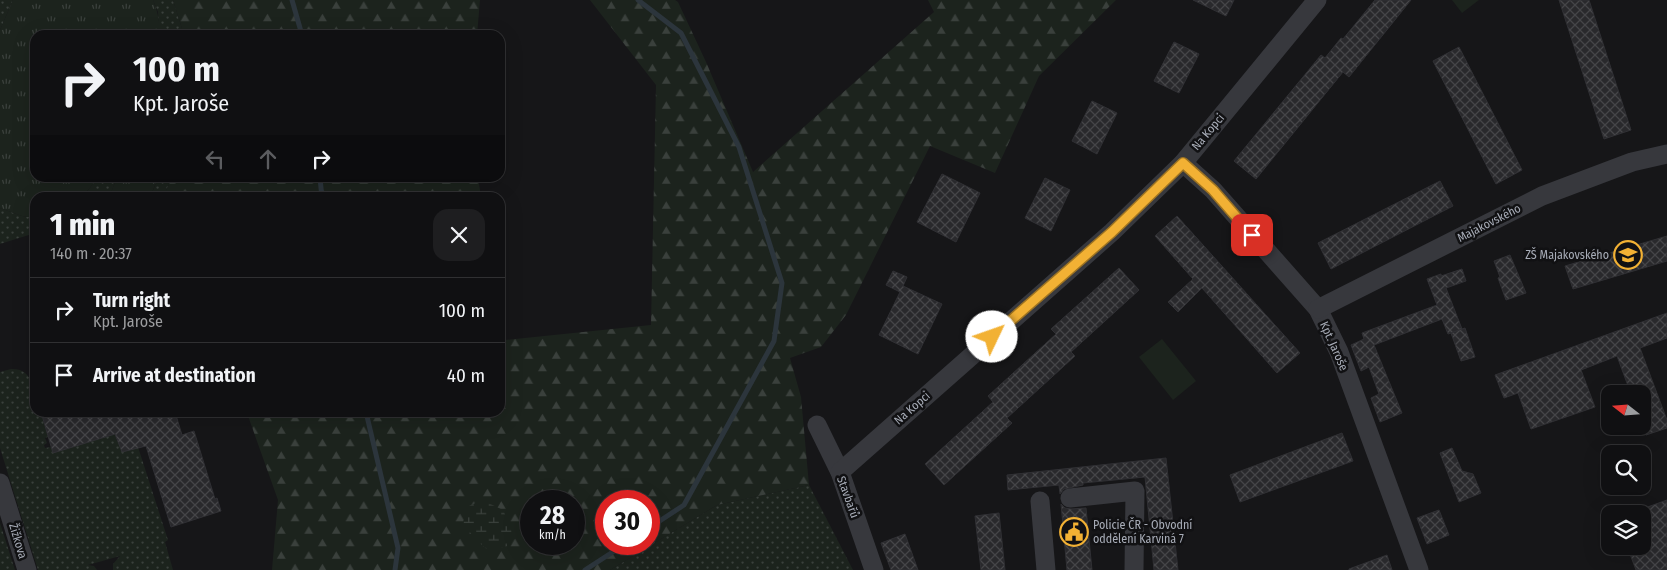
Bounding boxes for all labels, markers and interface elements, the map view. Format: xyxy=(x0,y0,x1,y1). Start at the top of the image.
text: 100 m xyxy=(133,48,220,90)
icon: right xyxy=(50,50,115,115)
text: Kpt. Jaroše xyxy=(133,90,229,117)
street label: Na Kopci xyxy=(1189,111,1227,153)
icon: left xyxy=(201,145,229,173)
icon: ahead xyxy=(254,145,282,173)
icon: right xyxy=(307,145,335,173)
street label: Majakovského xyxy=(1455,201,1523,245)
text: 1 min xyxy=(50,207,115,243)
button: close xyxy=(433,209,485,261)
pin xyxy=(1231,214,1273,256)
icon: arrive xyxy=(1238,221,1266,249)
school or university icon: ZŠ Majakovského xyxy=(1613,240,1643,270)
text: 140 m · 20:37 xyxy=(50,244,132,263)
place label: ZŠ Majakovského xyxy=(1525,247,1609,262)
text: Turn right xyxy=(93,289,170,312)
icon: right xyxy=(50,296,78,324)
text: 100 m xyxy=(439,299,485,322)
position arrow xyxy=(965,310,1017,362)
text: Kpt. Jaroše xyxy=(93,312,163,331)
street label: Kpt. Jaroše xyxy=(1317,319,1351,373)
icon: arrive xyxy=(50,361,78,389)
text: Arrive at destination xyxy=(93,364,256,387)
text: 40 m xyxy=(447,364,485,387)
north arrow xyxy=(1601,385,1651,435)
map controls xyxy=(1601,385,1651,555)
street label: Na Kopci xyxy=(891,389,933,427)
button: search xyxy=(1601,445,1651,495)
street label: Stavbařů xyxy=(834,474,862,520)
speed limit sign: 30 xyxy=(595,490,660,555)
text: 28 xyxy=(540,501,565,531)
button: layers xyxy=(1601,505,1651,555)
public building icon: Policie ČR - Obvodní oddělení Karviná 7 xyxy=(1059,517,1089,547)
place label: Policie ČR - Obvodní oddělení Karviná 7 xyxy=(1093,517,1192,546)
street label: Žižkova xyxy=(6,521,31,560)
text: km/h xyxy=(539,528,566,542)

